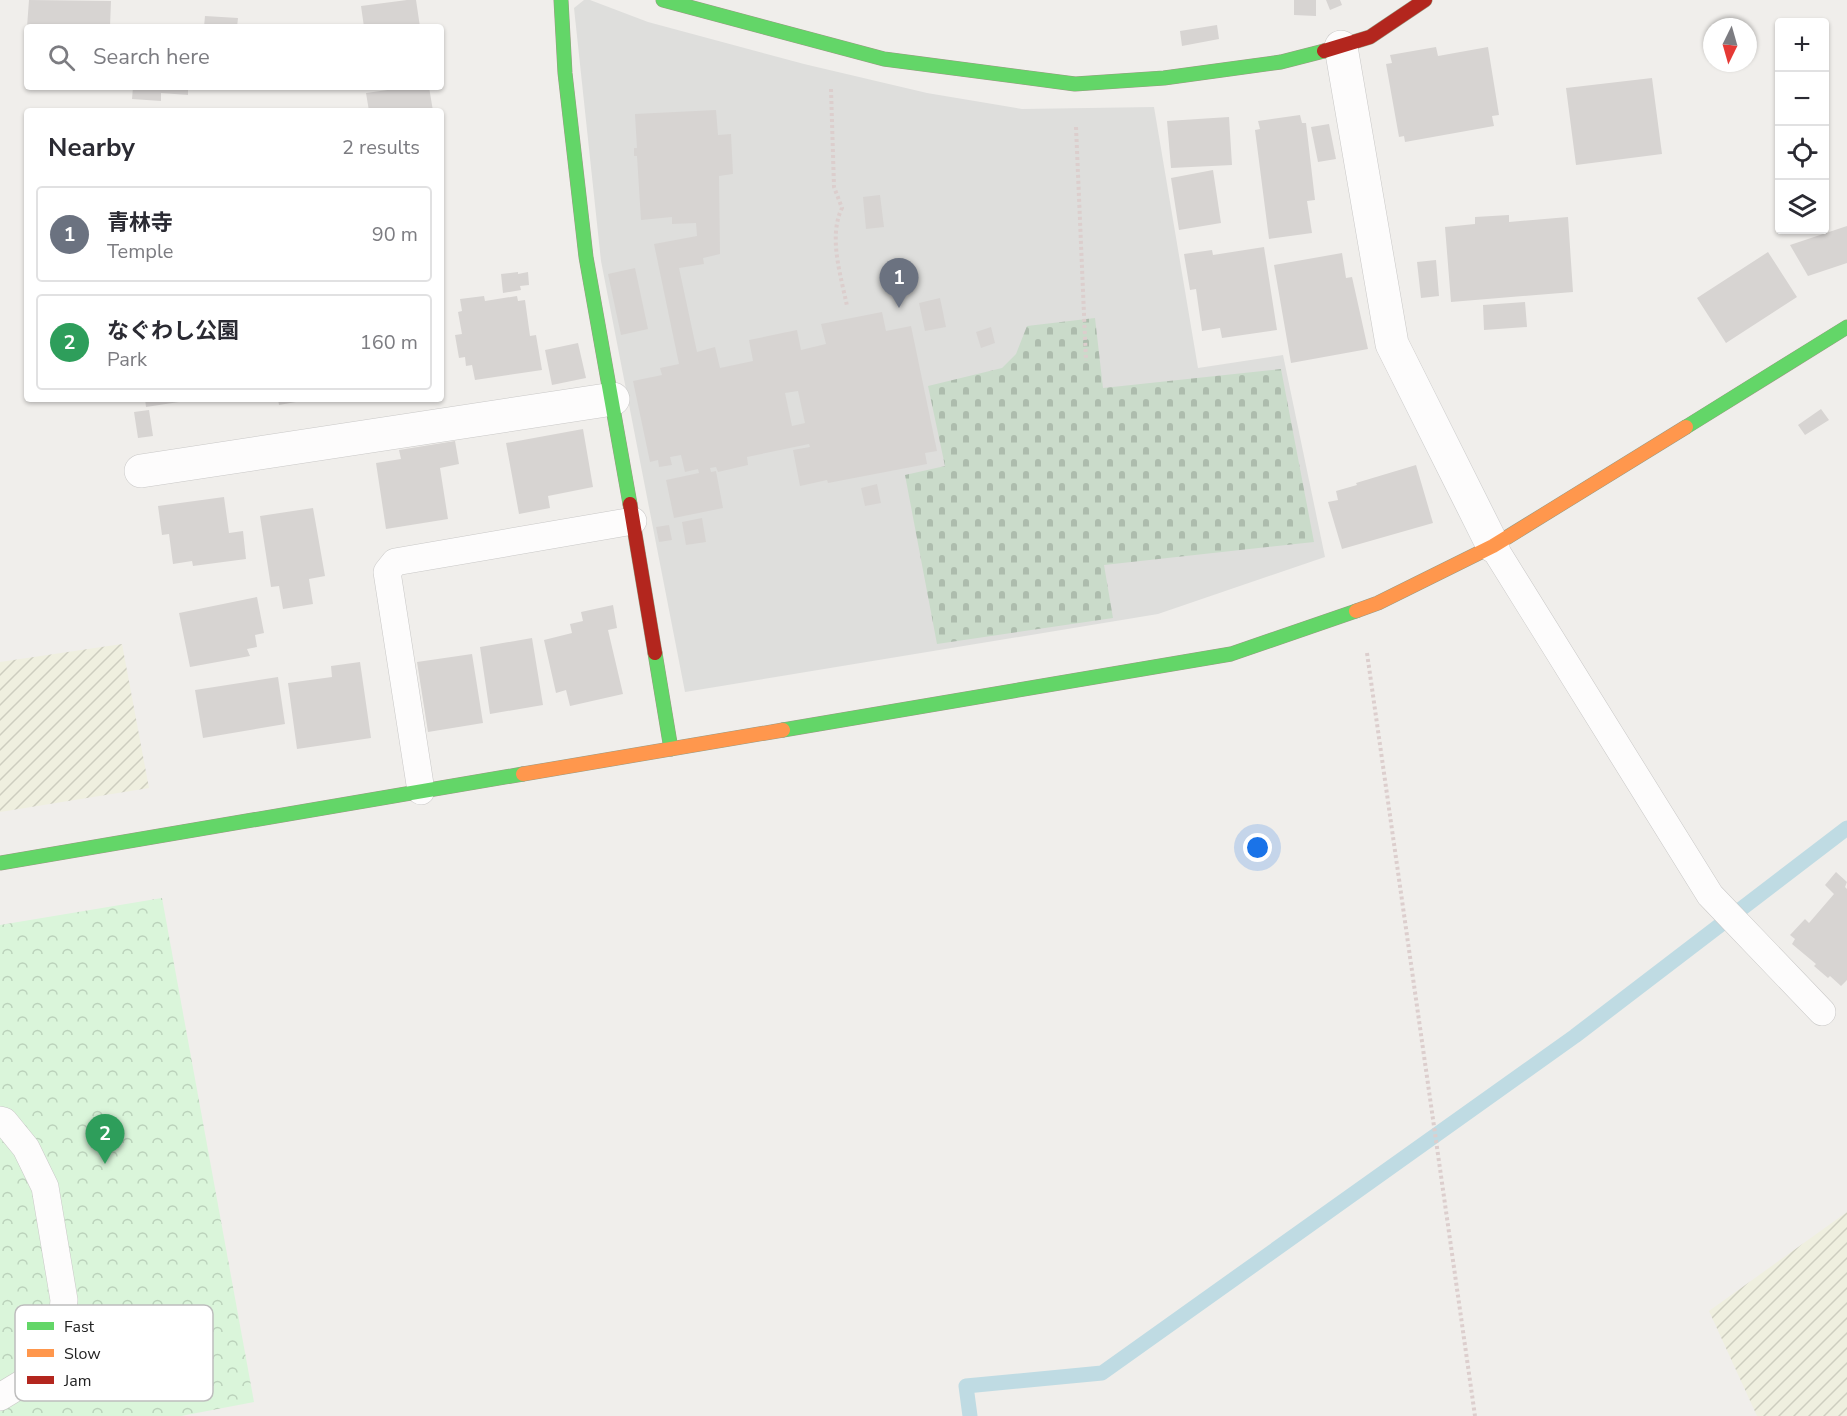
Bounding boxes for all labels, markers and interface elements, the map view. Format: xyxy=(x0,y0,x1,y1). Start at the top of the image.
north arrow xyxy=(1703,18,1757,72)
map controls xyxy=(1775,18,1829,234)
button: + xyxy=(1775,18,1829,72)
search box xyxy=(24,24,444,90)
icon: search xyxy=(45,41,78,74)
text: Search here xyxy=(93,42,210,72)
button: − xyxy=(1775,72,1829,126)
button: locate xyxy=(1775,126,1829,180)
text: Nearby xyxy=(48,130,135,165)
text: 2 results xyxy=(342,134,420,161)
button: layers xyxy=(1775,180,1829,234)
text: 青林寺 xyxy=(107,208,173,238)
text: 1 xyxy=(64,221,76,248)
text: 90 m xyxy=(372,221,418,248)
text: Temple xyxy=(107,238,173,265)
pin: 1 xyxy=(880,258,918,308)
text: なぐわし公園 xyxy=(107,316,239,346)
text: 2 xyxy=(64,329,76,356)
text: 160 m xyxy=(360,329,418,356)
text: Park xyxy=(107,346,147,373)
your location xyxy=(1243,833,1272,862)
pin: 2 xyxy=(86,1114,124,1164)
legend xyxy=(15,1305,213,1401)
text: Fast xyxy=(64,1316,95,1338)
text: Slow xyxy=(64,1343,101,1365)
text: Jam xyxy=(63,1370,91,1392)

